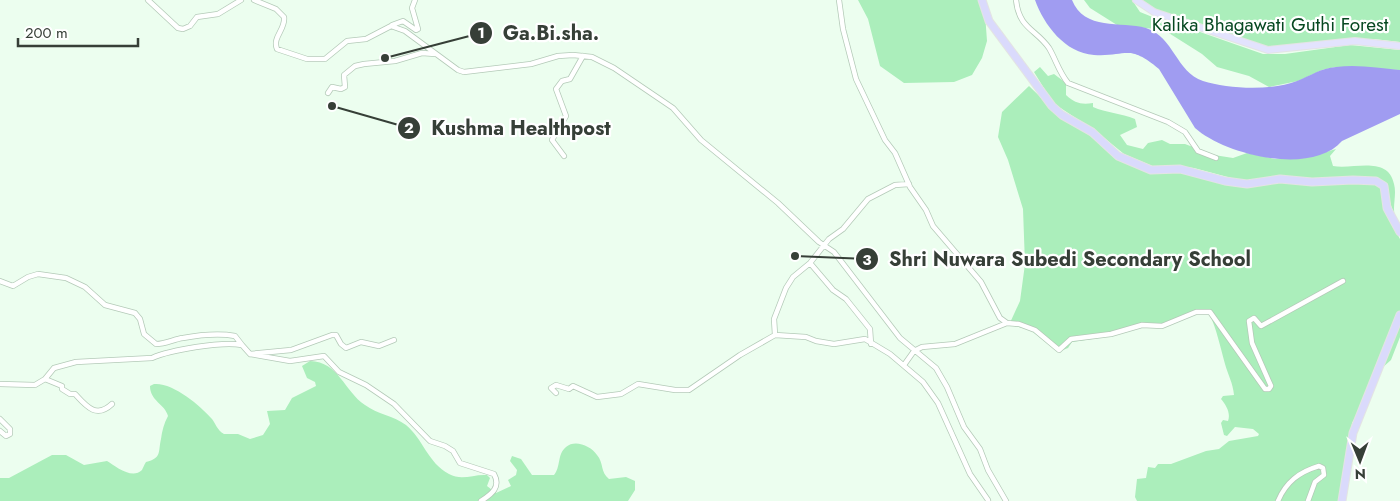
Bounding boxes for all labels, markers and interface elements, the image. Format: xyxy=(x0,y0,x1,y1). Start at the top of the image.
park label: Kalika Bhagawati Guthi Forest xyxy=(1152,11,1389,38)
scale bar xyxy=(18,15,138,47)
callout: Ga.Bi.sha. xyxy=(468,15,610,50)
text: Ga.Bi.sha. xyxy=(503,19,599,48)
text: 200 m xyxy=(25,22,68,44)
text: 1 xyxy=(477,22,485,44)
callout: Kushma Healthpost xyxy=(396,111,621,146)
text: Kushma Healthpost xyxy=(431,114,611,143)
text: 2 xyxy=(404,117,414,139)
callout: Shri Nuwara Subedi Secondary School xyxy=(854,242,1261,277)
text: Shri Nuwara Subedi Secondary School xyxy=(889,245,1251,274)
text: 3 xyxy=(862,249,872,271)
north arrow xyxy=(1335,436,1385,486)
text: N xyxy=(1354,464,1366,484)

